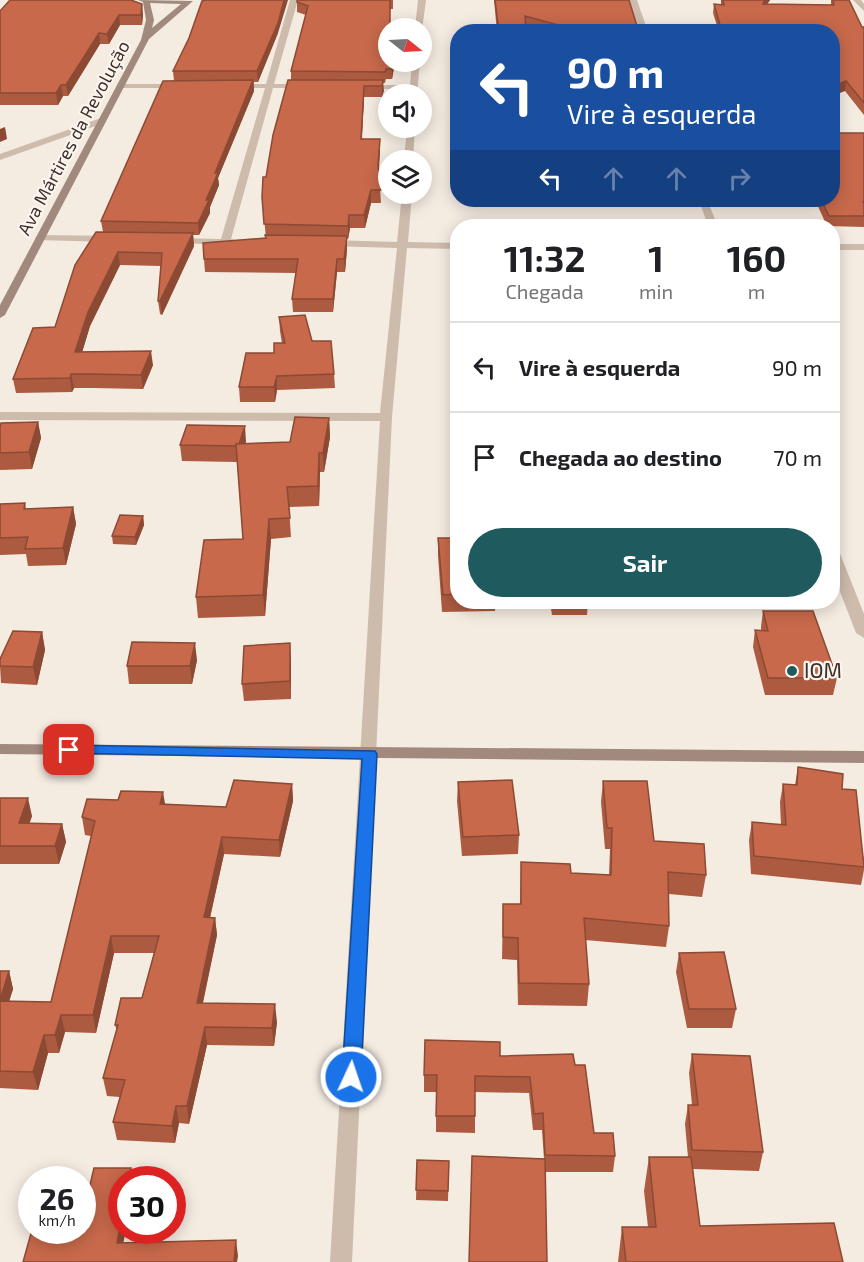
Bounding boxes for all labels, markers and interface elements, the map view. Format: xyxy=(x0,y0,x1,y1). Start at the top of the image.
north arrow xyxy=(378,18,432,72)
map controls xyxy=(378,18,432,204)
street label: Ava Mártires da Revolução xyxy=(12,36,135,239)
text: 90 m xyxy=(567,46,664,96)
icon: left xyxy=(468,48,546,126)
button: sound xyxy=(378,84,432,138)
text: Vire à esquerda xyxy=(567,97,756,129)
button: layers xyxy=(378,150,432,204)
icon: left xyxy=(534,162,567,195)
icon: ahead xyxy=(597,162,630,195)
icon: ahead xyxy=(660,162,693,195)
icon: right xyxy=(723,162,756,195)
text: 11:32 xyxy=(504,236,585,279)
text: 1 xyxy=(648,236,664,279)
text: 160 xyxy=(727,236,786,279)
text: Chegada xyxy=(505,279,584,303)
text: min xyxy=(639,279,673,303)
text: m xyxy=(748,279,765,303)
icon: left xyxy=(468,351,501,384)
text: Vire à esquerda xyxy=(519,354,680,380)
text: 90 m xyxy=(772,354,822,380)
icon: arrive xyxy=(468,441,501,474)
text: Chegada ao destino xyxy=(519,444,722,470)
text: 70 m xyxy=(773,444,822,470)
button: Sair xyxy=(468,528,822,597)
place label: IOM xyxy=(804,657,842,682)
marker: IOM xyxy=(785,664,799,678)
pin xyxy=(43,724,94,775)
icon: arrive xyxy=(52,733,85,766)
position arrow xyxy=(319,1045,383,1109)
speed limit sign: 30 xyxy=(108,1166,186,1244)
text: 26 xyxy=(39,1180,75,1216)
text: km/h xyxy=(38,1211,76,1229)

